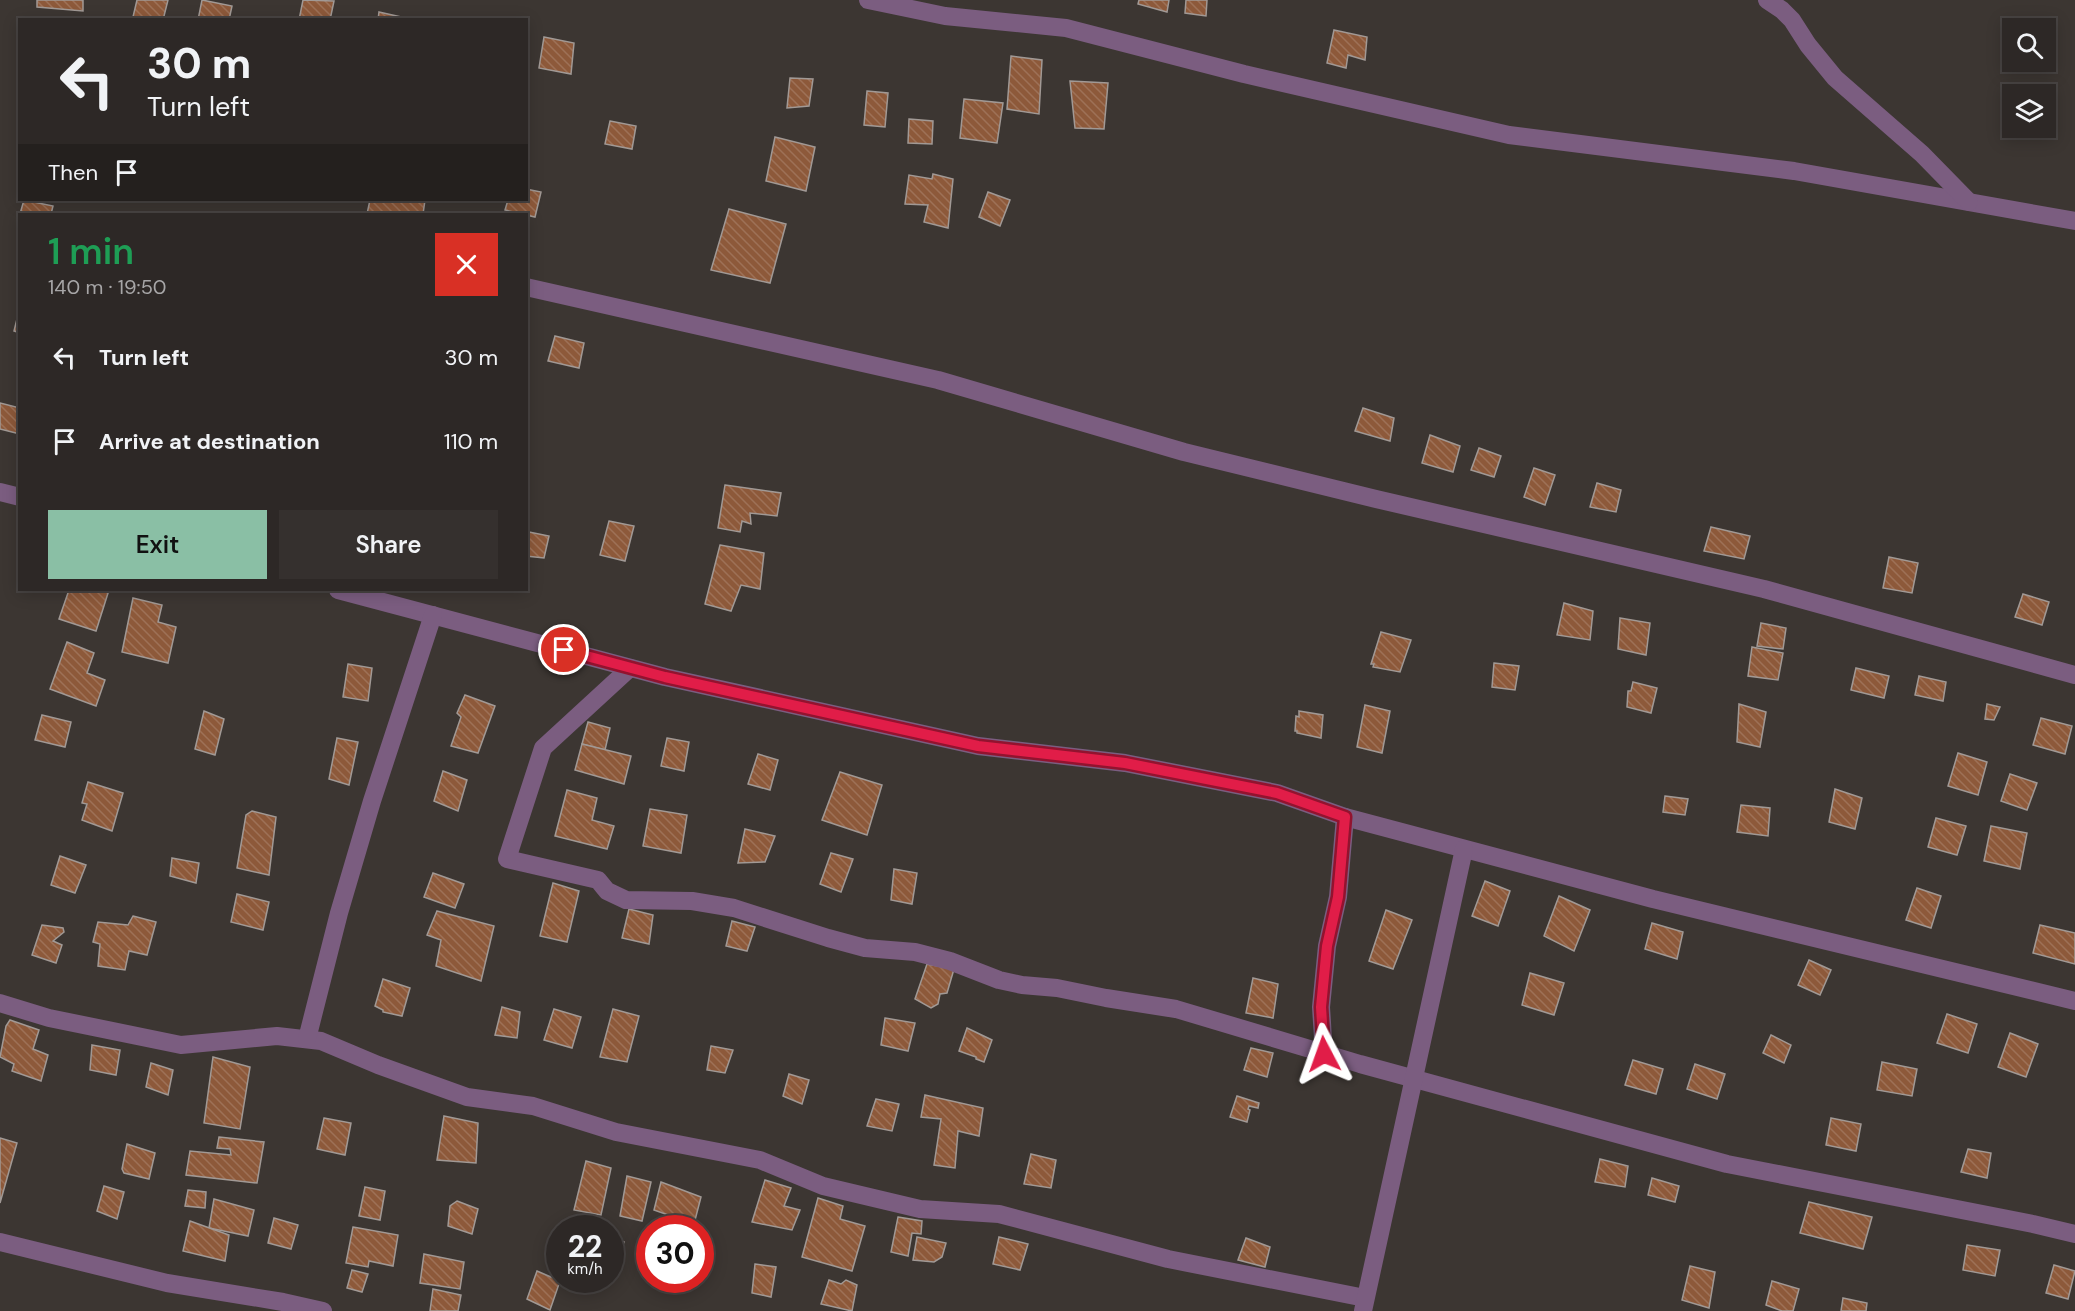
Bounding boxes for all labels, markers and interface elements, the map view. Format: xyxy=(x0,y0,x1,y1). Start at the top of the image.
map controls xyxy=(2002,18,2056,138)
button: search xyxy=(2002,18,2056,72)
text: 30 m xyxy=(147,36,251,91)
icon: left xyxy=(48,42,126,120)
button: layers xyxy=(2002,84,2056,138)
text: Turn left xyxy=(147,89,250,124)
icon: arrive xyxy=(110,156,143,189)
text: Then xyxy=(48,158,98,187)
text: 1 min xyxy=(48,228,134,275)
button: close xyxy=(435,233,498,296)
text: 140 m · 19:50 xyxy=(48,274,167,300)
icon: left xyxy=(48,341,81,374)
text: Turn left xyxy=(99,343,189,372)
text: 30 m xyxy=(444,343,498,372)
icon: arrive xyxy=(48,425,81,458)
text: Arrive at destination xyxy=(99,427,320,456)
text: 110 m xyxy=(444,427,498,456)
button: Exit xyxy=(48,510,267,579)
button: Share xyxy=(279,510,498,579)
pin xyxy=(538,624,589,675)
icon: arrive xyxy=(547,633,580,666)
position arrow xyxy=(1292,1022,1356,1086)
speed limit sign: 30 xyxy=(636,1215,714,1293)
text: 22 xyxy=(568,1227,602,1266)
text: km/h xyxy=(567,1259,603,1279)

